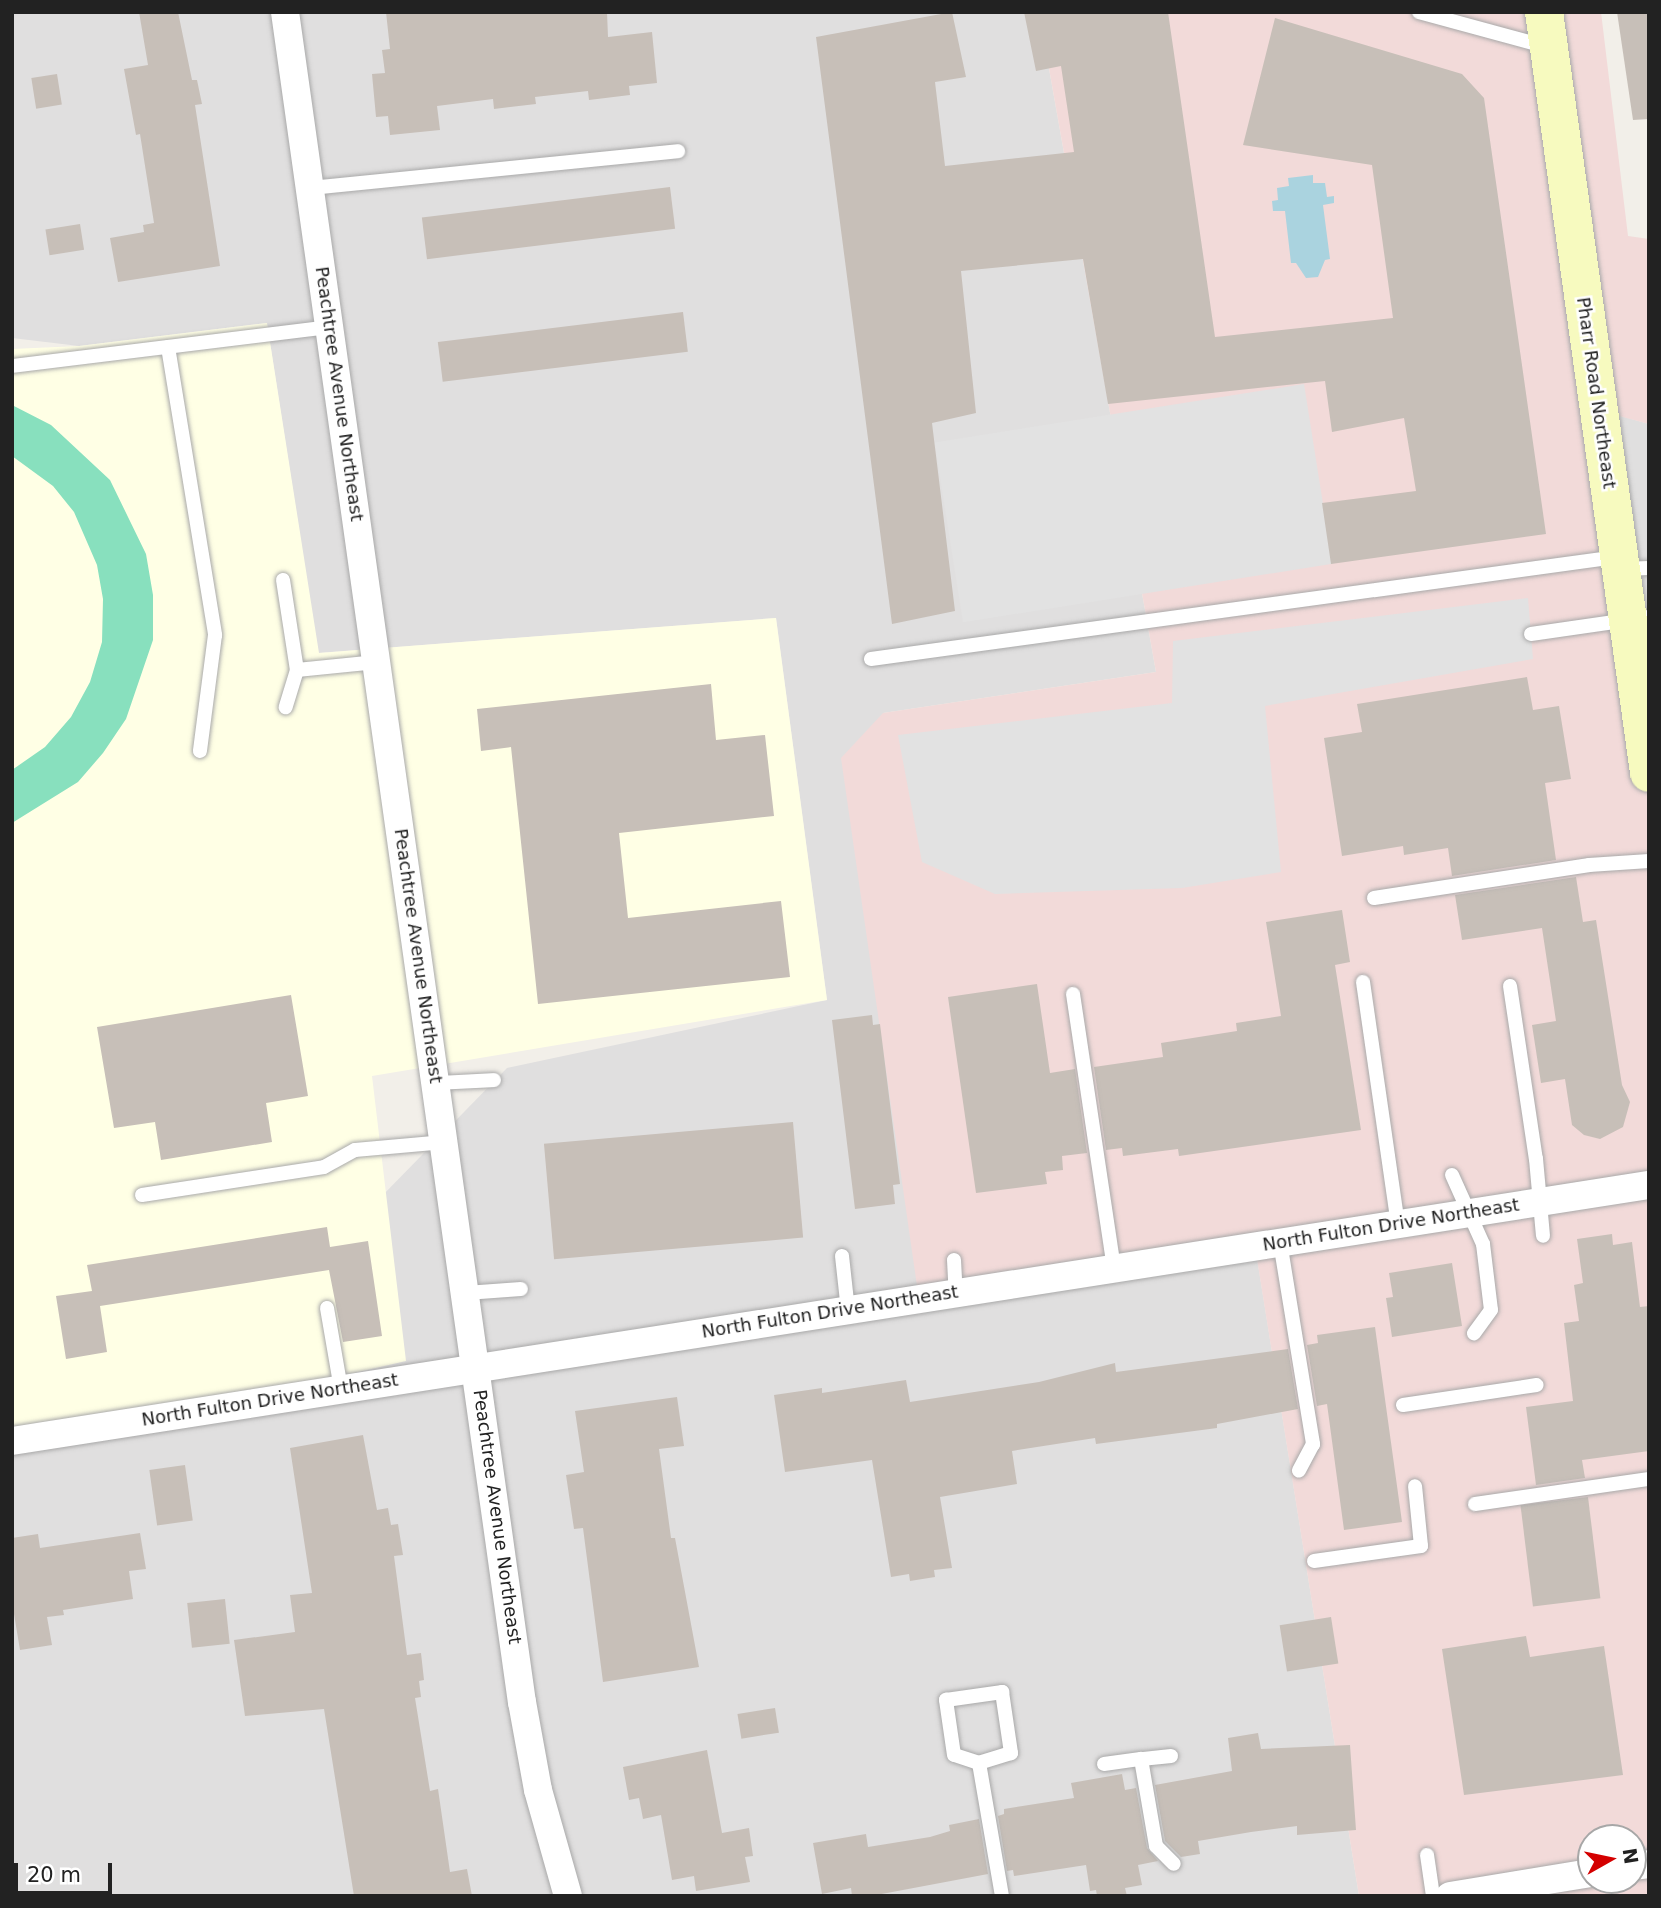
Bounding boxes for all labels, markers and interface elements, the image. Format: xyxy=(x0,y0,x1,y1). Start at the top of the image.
street label: Peachtree Avenue Northeast xyxy=(310,265,368,523)
street label: Pharr Road Northeast xyxy=(1572,296,1620,490)
street label: Peachtree Avenue Northeast xyxy=(389,827,447,1085)
street label: North Fulton Drive Northeast xyxy=(1261,1194,1521,1256)
street label: North Fulton Drive Northeast xyxy=(700,1281,960,1343)
street label: North Fulton Drive Northeast xyxy=(140,1369,400,1431)
street label: Peachtree Avenue Northeast xyxy=(468,1388,526,1646)
north arrow xyxy=(1577,1824,1647,1894)
text: N xyxy=(1619,1846,1643,1866)
scale bar xyxy=(18,1848,116,1892)
text: 20 m xyxy=(27,1863,81,1887)

